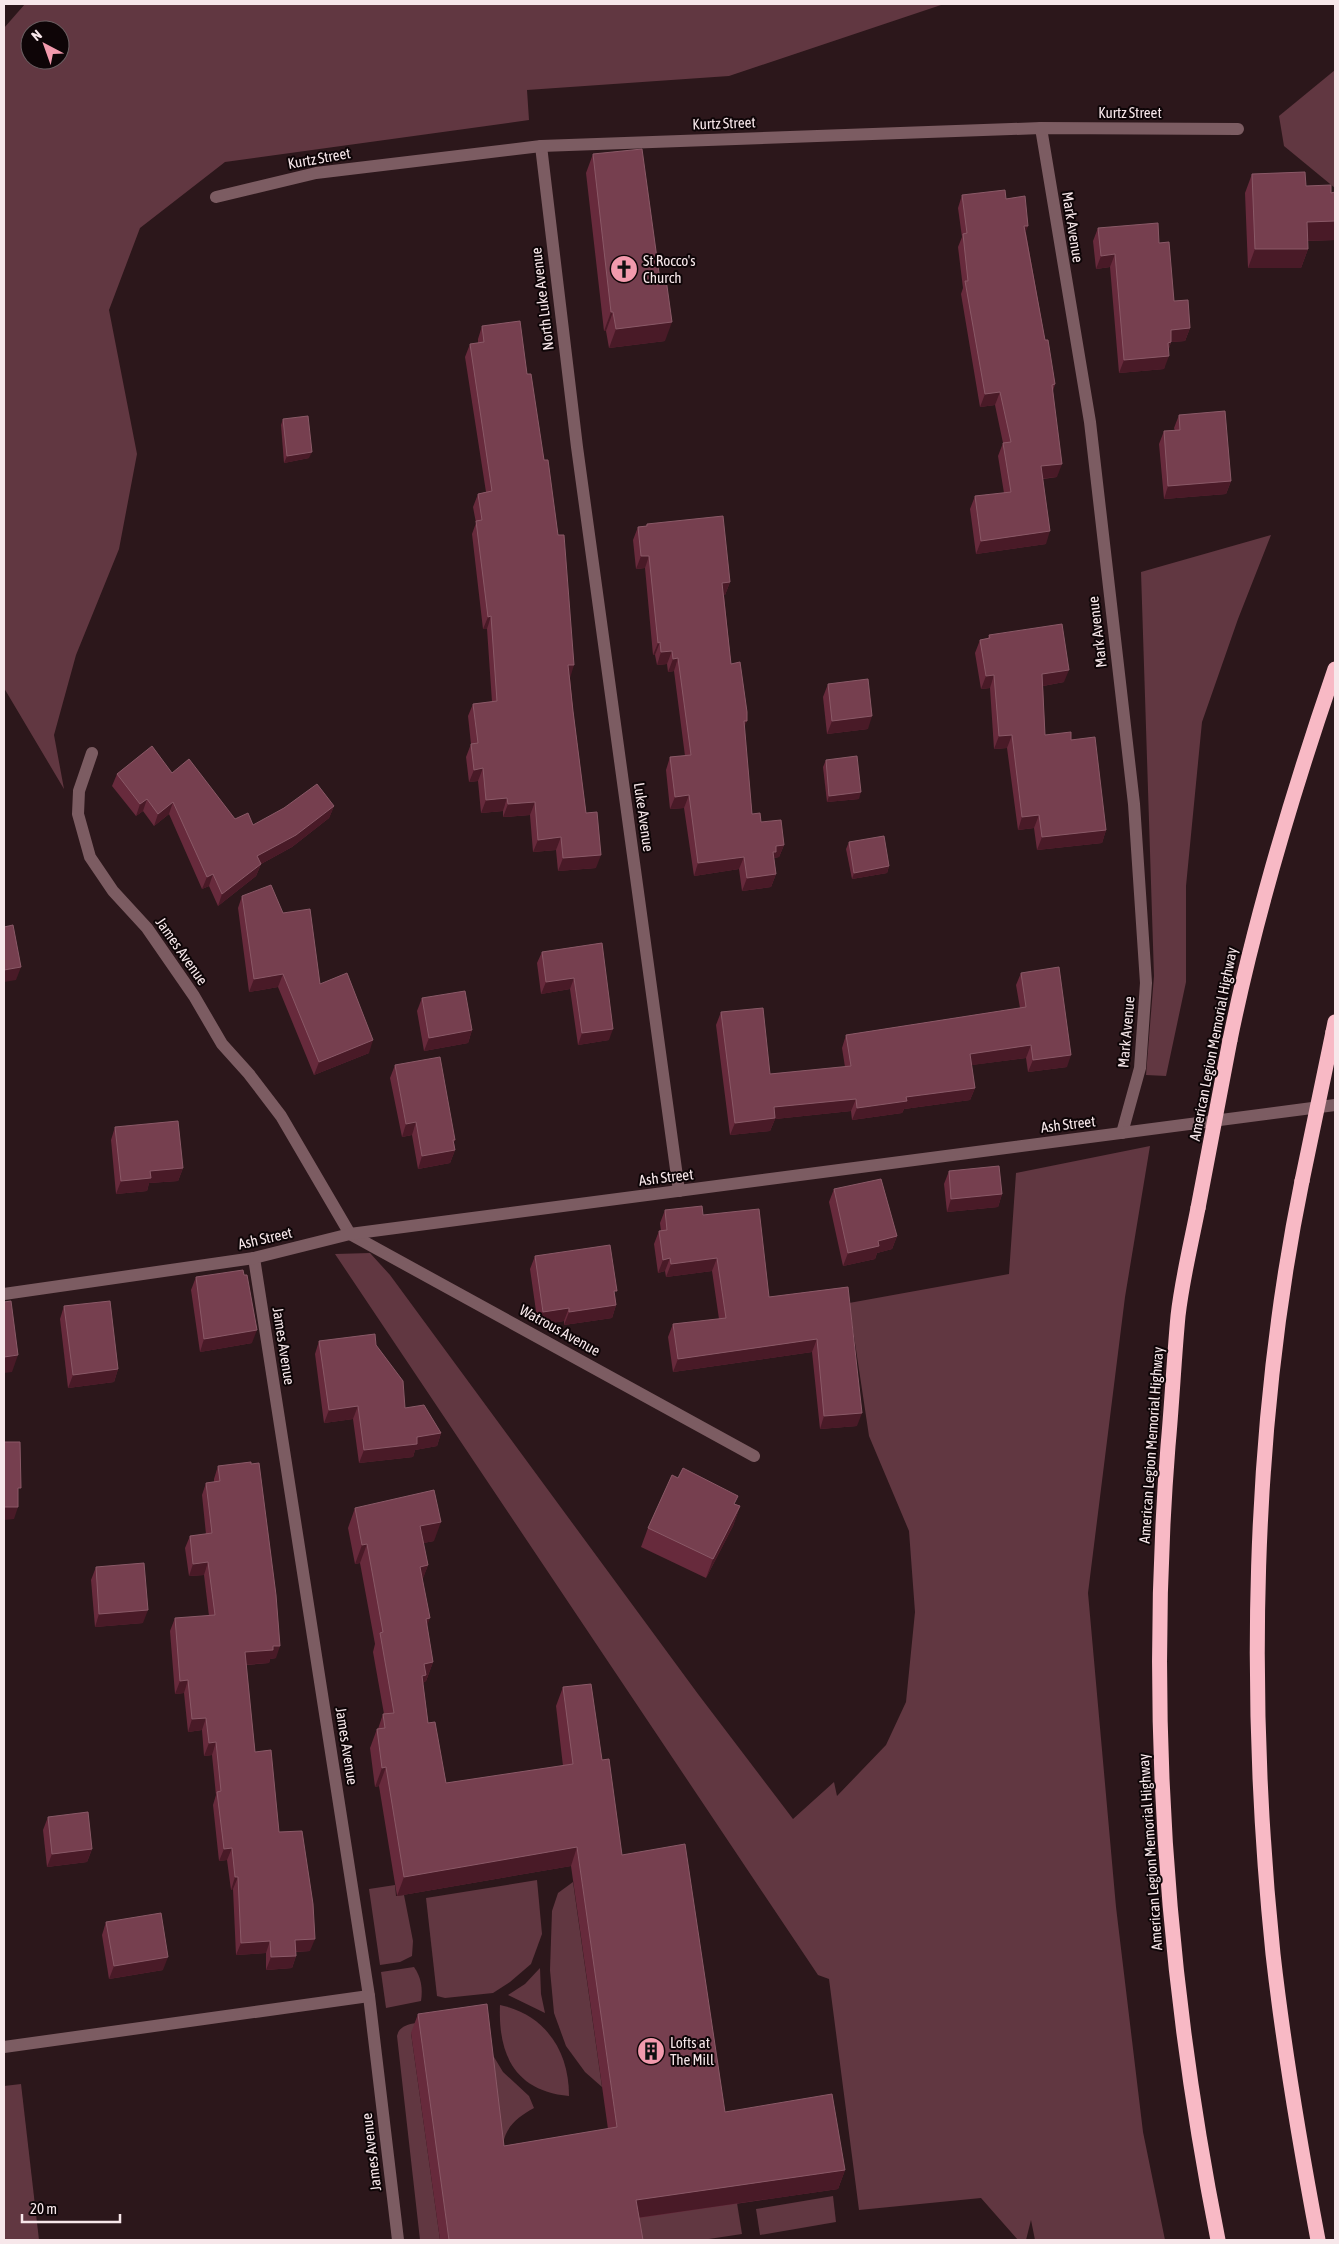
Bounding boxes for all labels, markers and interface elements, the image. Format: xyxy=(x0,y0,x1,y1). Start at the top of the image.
north arrow xyxy=(20,20,70,70)
text: N xyxy=(28,26,45,44)
street label: Kurtz Street xyxy=(1098,104,1162,121)
street label: Kurtz Street xyxy=(692,113,756,133)
street label: Kurtz Street xyxy=(286,144,352,172)
street label: Mark Avenue xyxy=(1059,190,1087,264)
street label: North Luke Avenue xyxy=(527,246,557,351)
place label: St Rocco's Church xyxy=(643,252,696,286)
church icon: St Rocco's Church xyxy=(609,254,639,284)
street label: Mark Avenue xyxy=(1084,595,1110,669)
street label: Luke Avenue xyxy=(631,781,657,853)
street label: James Avenue xyxy=(153,914,212,988)
street label: American Legion Memorial Highway xyxy=(1186,946,1240,1142)
street label: Mark Avenue xyxy=(1114,995,1138,1068)
street label: Ash Street xyxy=(1040,1112,1096,1136)
street label: Ash Street xyxy=(638,1165,694,1189)
street label: Ash Street xyxy=(236,1224,294,1252)
street label: Watrous Avenue xyxy=(517,1301,603,1359)
street label: James Avenue xyxy=(269,1306,299,1386)
street label: American Legion Memorial Highway xyxy=(1136,1346,1166,1544)
street label: James Avenue xyxy=(332,1706,362,1786)
street label: American Legion Memorial Highway xyxy=(1135,1753,1165,1951)
place label: Lofts at The Mill xyxy=(670,2034,714,2068)
building icon: Lofts at The Mill xyxy=(636,2036,666,2066)
street label: James Avenue xyxy=(358,2112,384,2192)
scale bar xyxy=(22,2192,120,2224)
text: 20 m xyxy=(30,2200,57,2217)

